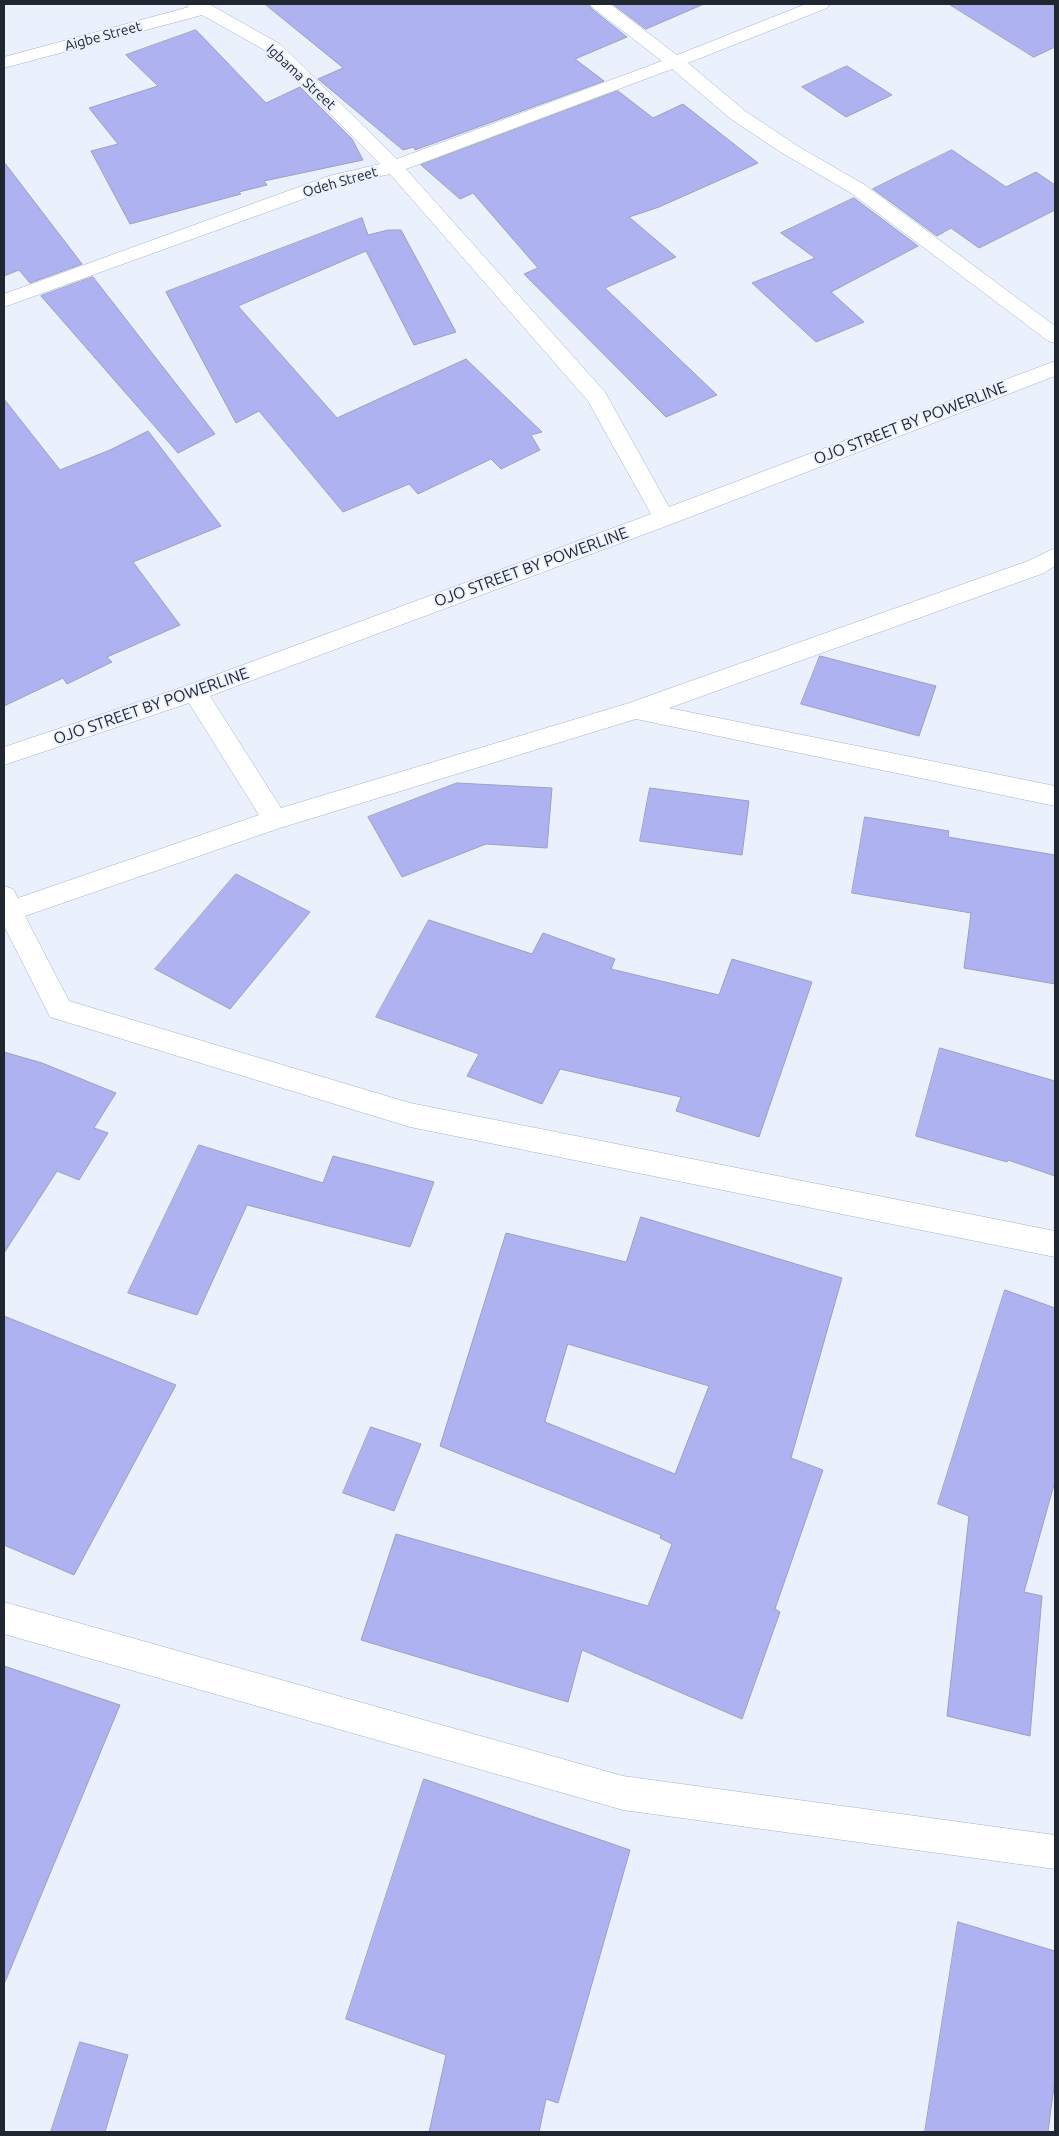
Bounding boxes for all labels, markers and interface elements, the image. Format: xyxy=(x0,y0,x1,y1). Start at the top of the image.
street label: Aigbe Street xyxy=(63,18,143,54)
street label: Igbama Street xyxy=(263,41,339,113)
street label: Odeh Street xyxy=(301,163,379,201)
street label: OJO STREET BY POWERLINE xyxy=(811,377,1009,469)
street label: OJO STREET BY POWERLINE xyxy=(431,523,631,611)
street label: OJO STREET BY POWERLINE xyxy=(51,664,251,748)

